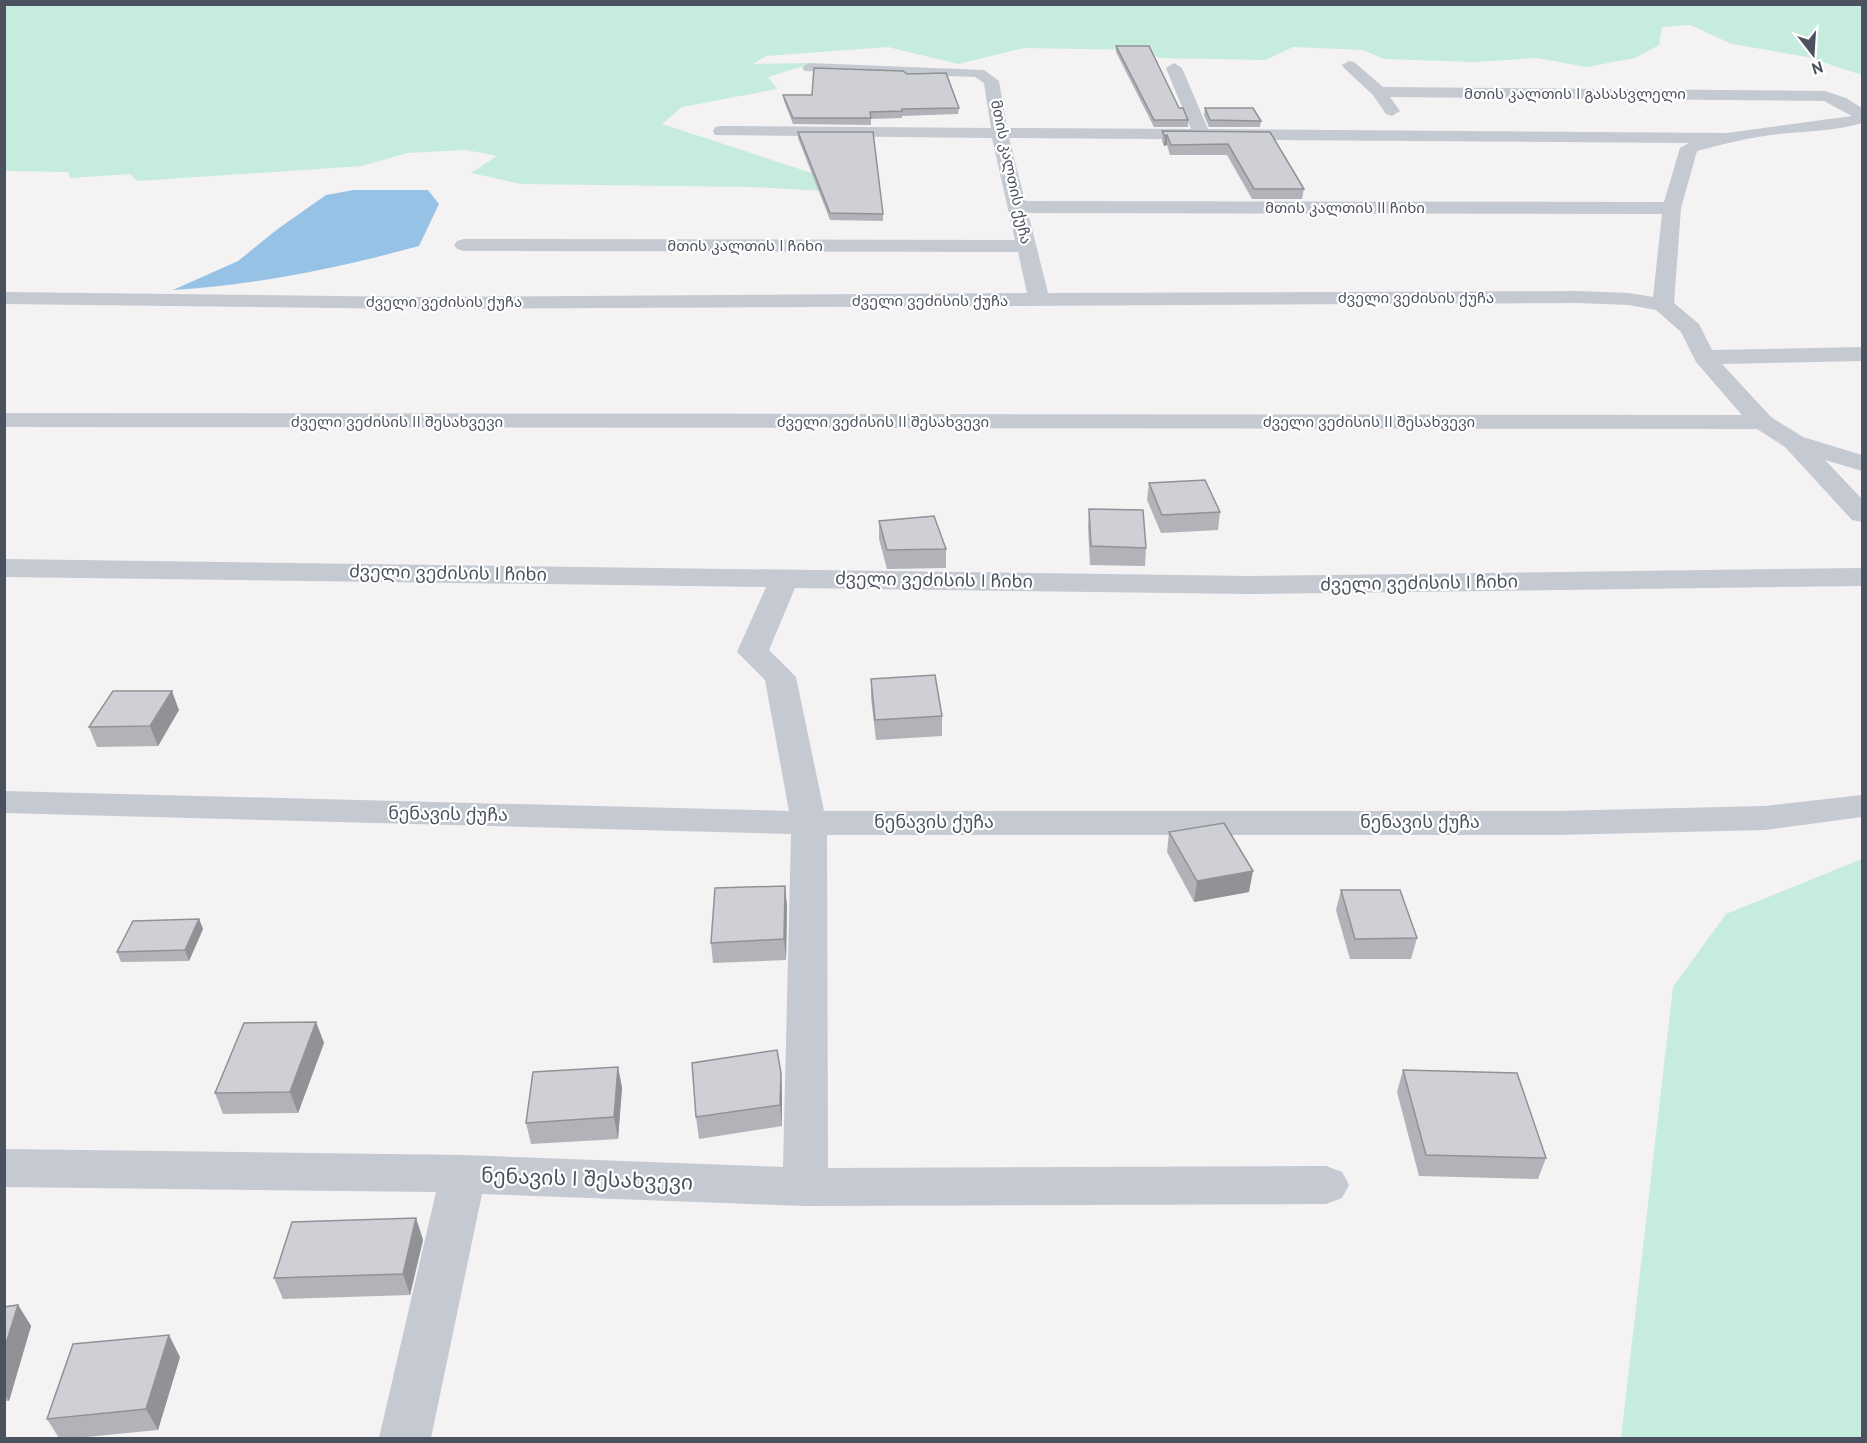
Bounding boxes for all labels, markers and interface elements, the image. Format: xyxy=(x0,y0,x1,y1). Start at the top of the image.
north arrow xyxy=(1783,24,1843,84)
text: N xyxy=(1809,57,1825,79)
street label: მთის კალთის I გასასვლელი xyxy=(1464,84,1686,103)
street label: მთის კალთის ქუჩა xyxy=(987,98,1036,246)
street label: მთის კალთის II ჩიხი xyxy=(1265,198,1425,217)
street label: მთის კალთის I ჩიხი xyxy=(667,236,823,255)
street label: ძველი ვეძისის ქუჩა xyxy=(1338,288,1494,307)
street label: ძველი ვეძისის ქუჩა xyxy=(852,291,1008,310)
street label: ძველი ვეძისის ქუჩა xyxy=(366,292,522,311)
street label: ძველი ვეძისის II შესახვევი xyxy=(291,412,503,431)
street label: ძველი ვეძისის II შესახვევი xyxy=(777,412,989,431)
street label: ძველი ვეძისის II შესახვევი xyxy=(1263,412,1475,431)
street label: ძველი ვეძისის I ჩიხი xyxy=(349,559,547,586)
street label: ძველი ვეძისის I ჩიხი xyxy=(835,566,1033,593)
street label: ძველი ვეძისის I ჩიხი xyxy=(1320,569,1518,596)
street label: ნენავის ქუჩა xyxy=(388,801,508,826)
street label: ნენავის ქუჩა xyxy=(874,810,994,833)
street label: ნენავის ქუჩა xyxy=(1360,810,1480,833)
street label: ნენავის I შესახვევი xyxy=(480,1161,694,1196)

